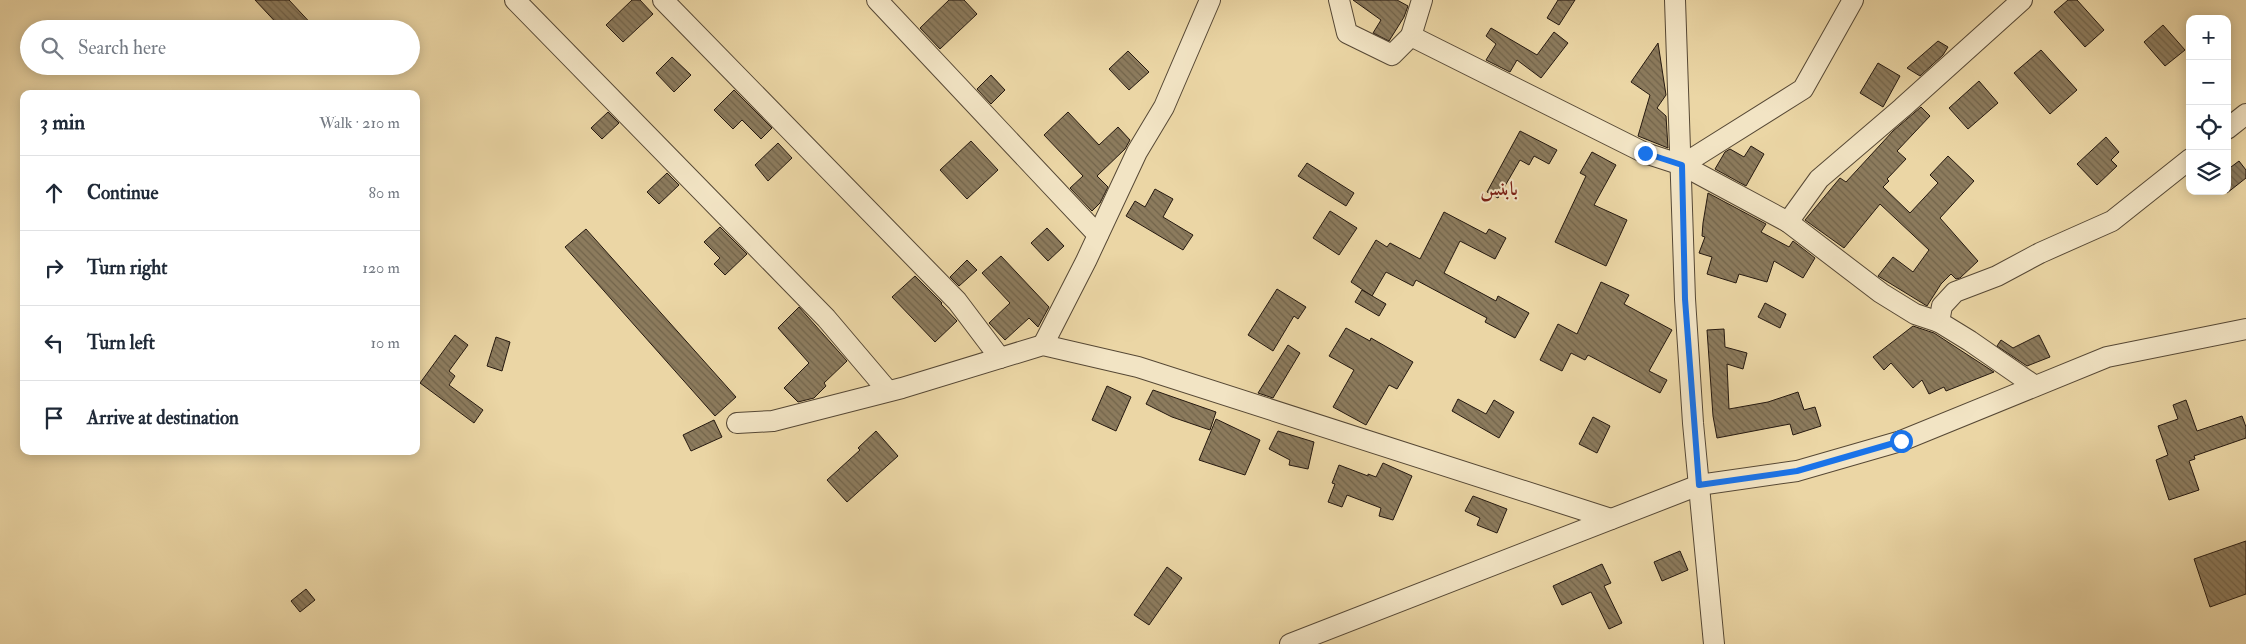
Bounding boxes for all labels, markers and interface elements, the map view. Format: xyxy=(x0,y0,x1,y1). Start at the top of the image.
map controls xyxy=(2186,15,2231,195)
button: + xyxy=(2186,15,2231,60)
search box xyxy=(20,20,420,75)
icon: search xyxy=(38,34,66,62)
text: Search here xyxy=(78,36,166,60)
button: − xyxy=(2186,60,2231,105)
button: locate xyxy=(2186,105,2231,150)
text: 3 min xyxy=(40,109,85,136)
text: Walk · 210 m xyxy=(319,113,400,133)
route end xyxy=(1634,142,1657,165)
button: layers xyxy=(2186,150,2231,195)
district label: بابنس xyxy=(1480,177,1518,202)
icon: ahead xyxy=(40,179,68,207)
text: Continue xyxy=(87,181,158,205)
text: 80 m xyxy=(369,183,400,203)
icon: right xyxy=(40,254,68,282)
text: Turn right xyxy=(87,256,167,280)
text: 120 m xyxy=(362,258,400,278)
icon: left xyxy=(40,329,68,357)
text: Turn left xyxy=(87,331,155,355)
text: 10 m xyxy=(370,333,400,353)
icon: arrive xyxy=(40,404,68,432)
text: Arrive at destination xyxy=(87,406,239,430)
route start xyxy=(1890,430,1913,453)

